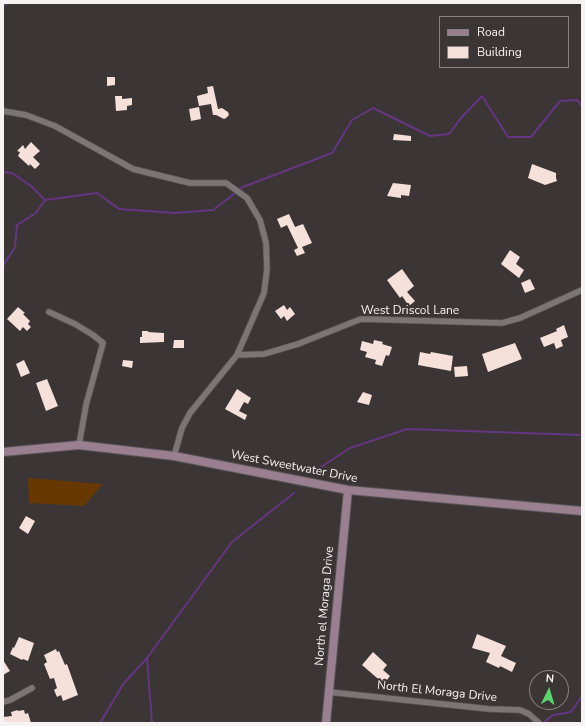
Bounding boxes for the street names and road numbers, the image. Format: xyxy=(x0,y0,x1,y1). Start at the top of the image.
street label: West Driscol Lane xyxy=(361,304,459,318)
street label: West Sweetwater Drive xyxy=(229,448,359,486)
street label: North el Moraga Drive xyxy=(313,546,337,666)
street label: North El Moraga Drive xyxy=(376,679,498,705)

